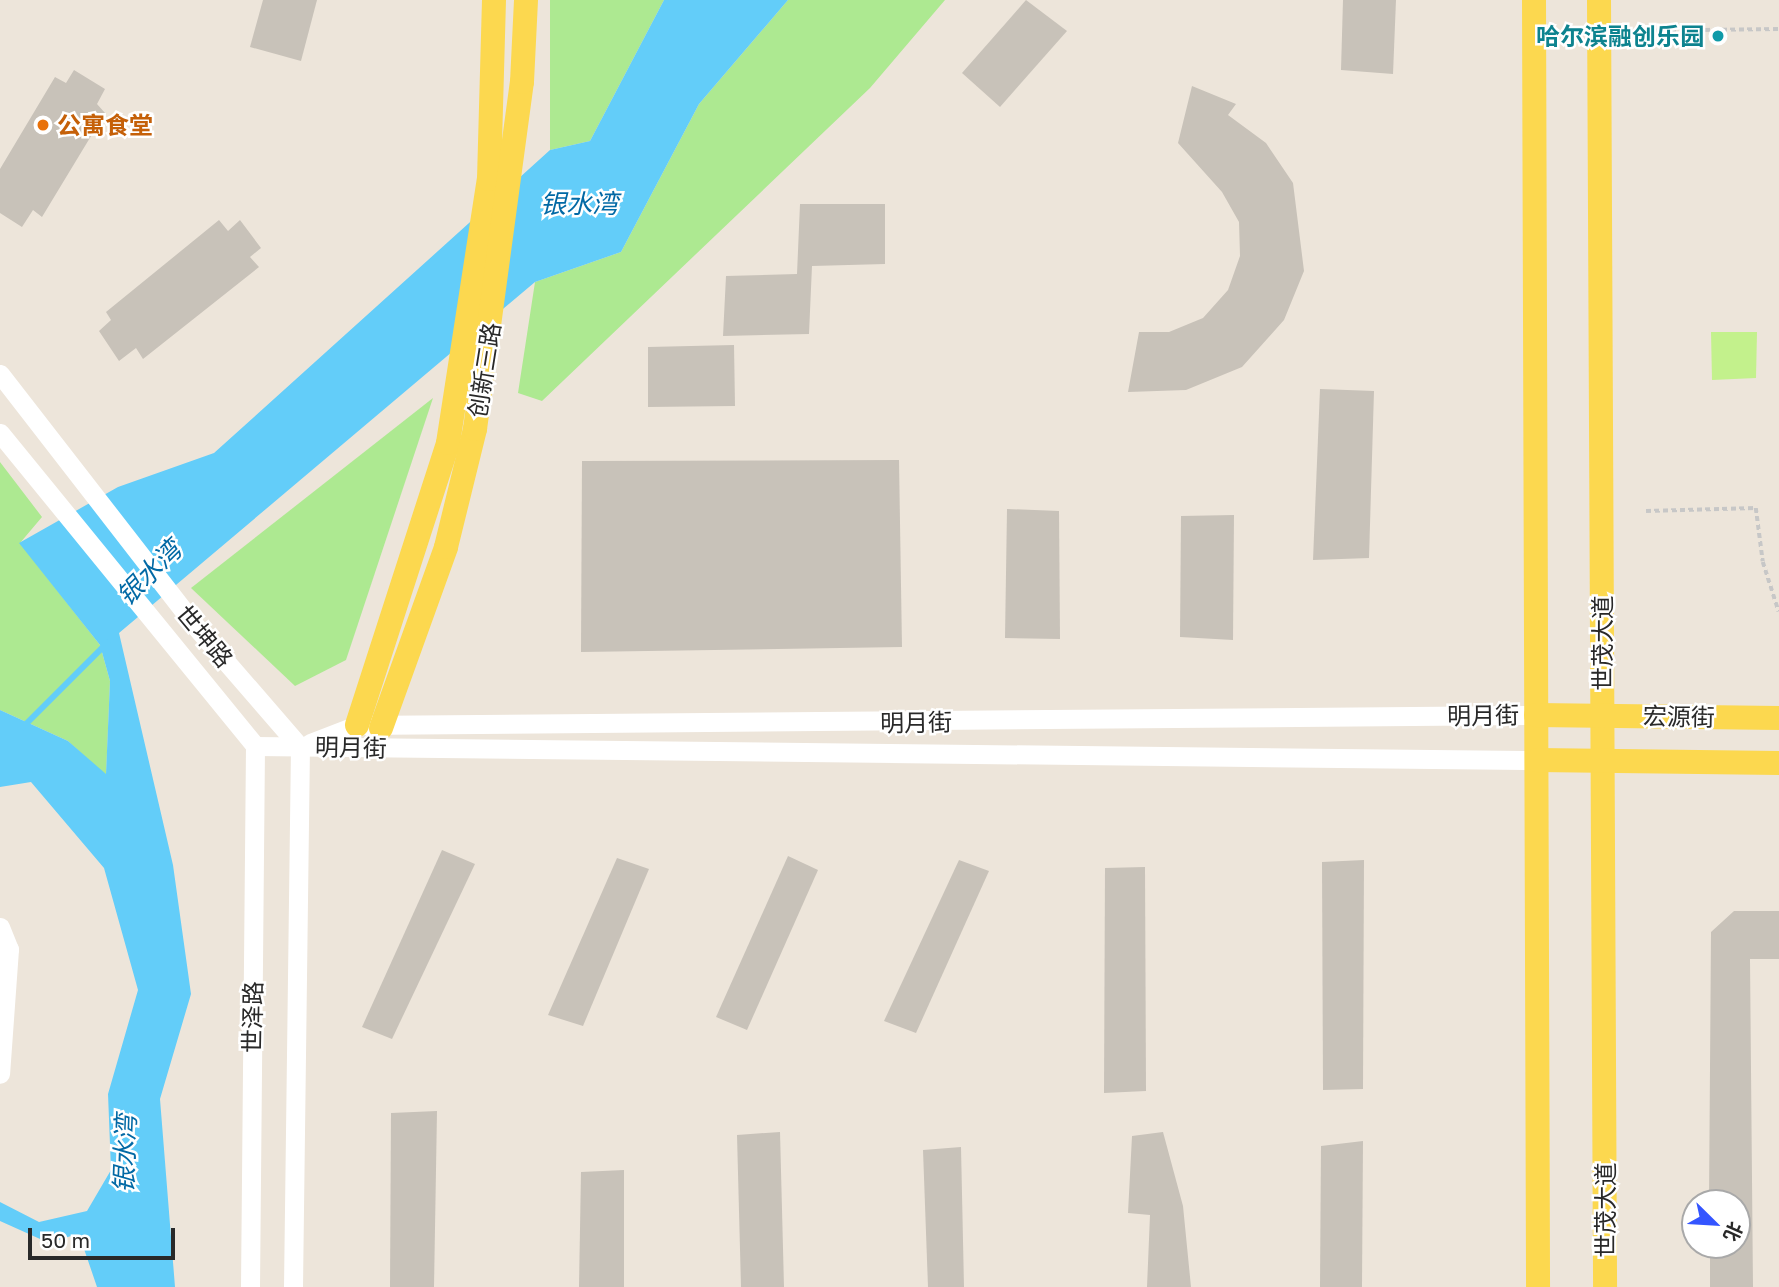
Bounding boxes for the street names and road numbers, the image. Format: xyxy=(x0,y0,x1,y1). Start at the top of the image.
street label: 创新三路 xyxy=(462,320,506,420)
street label: 世茂大道 xyxy=(1588,595,1616,691)
street label: 世坤路 xyxy=(171,599,239,673)
street label: 明月街 xyxy=(1447,700,1519,730)
street label: 宏源街 xyxy=(1643,701,1715,731)
street label: 明月街 xyxy=(880,707,952,737)
street label: 明月街 xyxy=(315,732,387,762)
street label: 世泽路 xyxy=(237,981,267,1053)
street label: 世茂大道 xyxy=(1591,1162,1619,1258)

